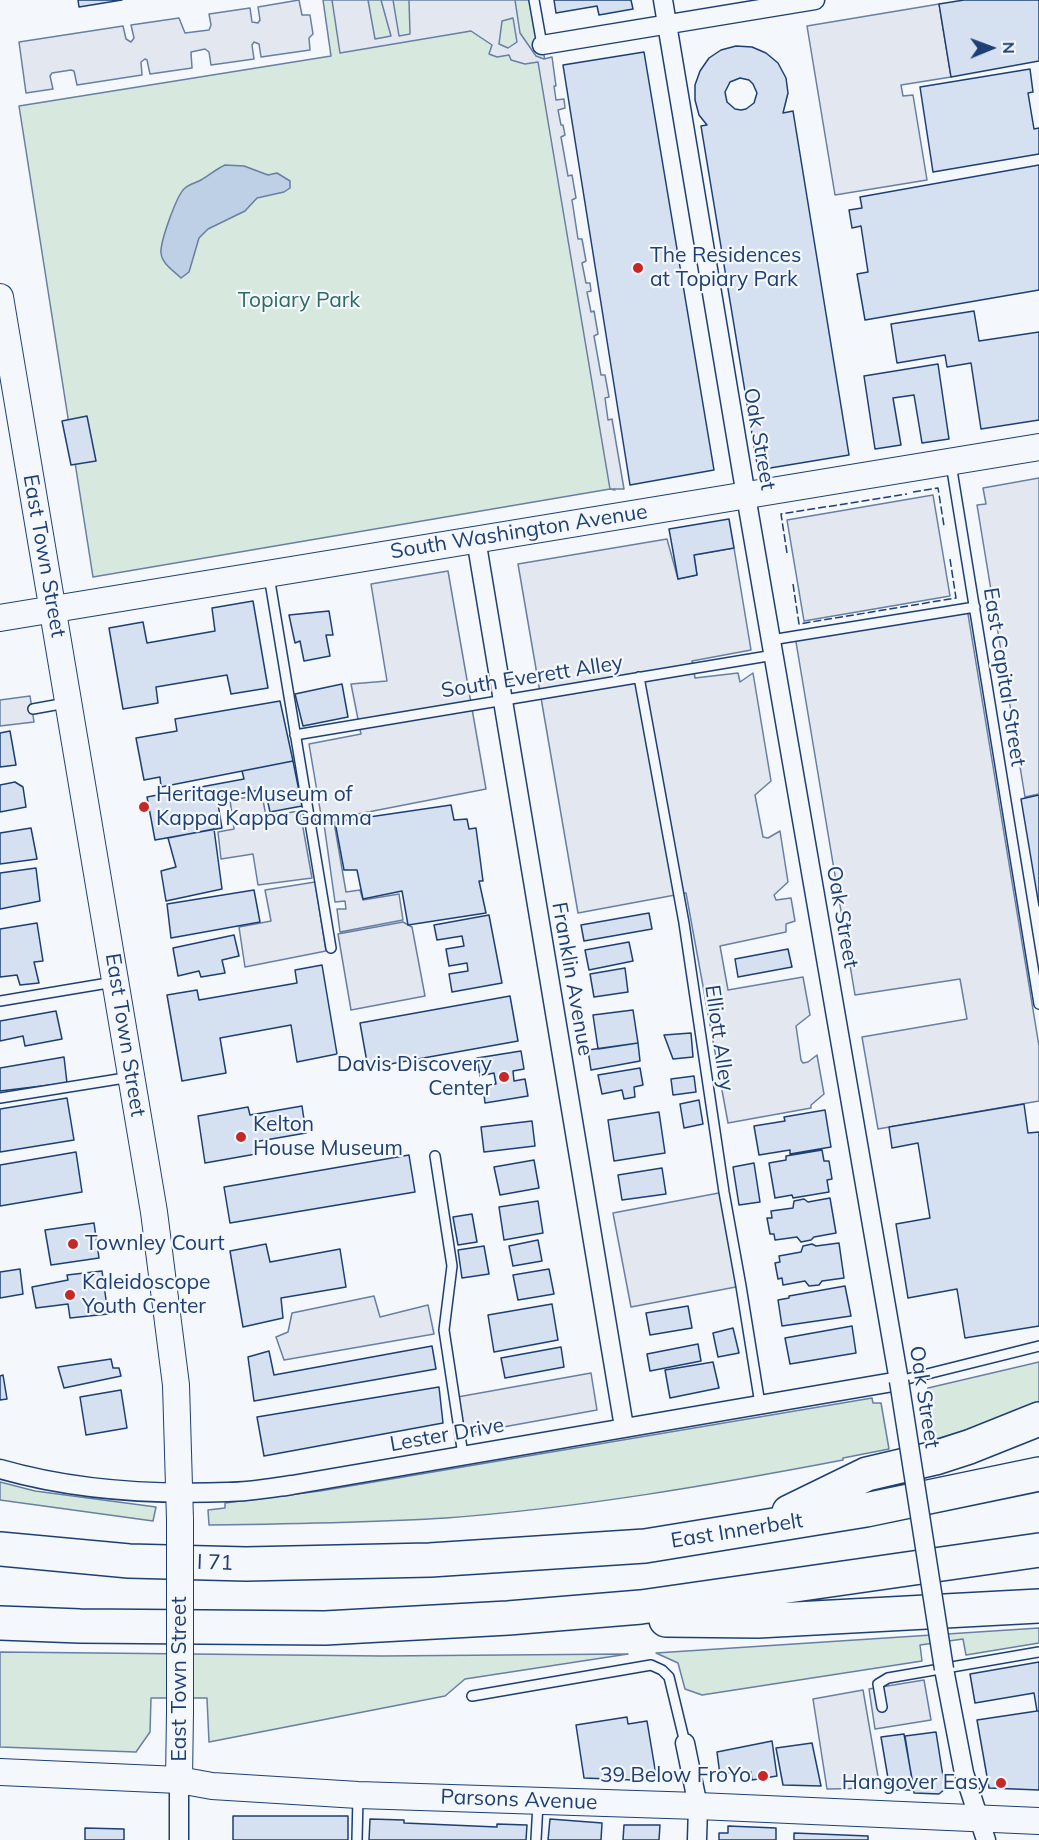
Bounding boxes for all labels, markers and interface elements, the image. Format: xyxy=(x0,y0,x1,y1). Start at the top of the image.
north arrow xyxy=(961,18,1021,78)
text: N xyxy=(999,41,1019,54)
place label: The Residences at Topiary Park xyxy=(650,243,801,293)
marker: The Residences at Topiary Park xyxy=(631,261,645,275)
park label: Topiary Park xyxy=(238,288,360,314)
street label: Oak Street xyxy=(738,386,780,492)
street label: East Town Street xyxy=(17,473,71,639)
street label: South Washington Avenue xyxy=(389,499,649,565)
street label: East Capital Street xyxy=(977,586,1031,768)
street label: South Everett Alley xyxy=(439,650,625,704)
place label: Heritage Museum of Kappa Kappa Gamma xyxy=(156,782,372,832)
marker: Heritage Museum of Kappa Kappa Gamma xyxy=(137,800,151,814)
street label: Oak Street xyxy=(821,864,863,970)
street label: Franklin Avenue xyxy=(546,900,598,1058)
street label: East Town Street xyxy=(100,952,150,1118)
street label: Elliott Alley xyxy=(699,983,739,1093)
place label: Davis Discovery Center xyxy=(337,1052,492,1102)
marker: Davis Discovery Center xyxy=(497,1070,511,1084)
place label: Kelton House Museum xyxy=(253,1112,403,1162)
marker: Kelton House Museum xyxy=(234,1130,248,1144)
place label: Townley Court xyxy=(85,1231,225,1257)
marker: Townley Court xyxy=(66,1237,80,1251)
place label: Kaleidoscope Youth Center xyxy=(82,1270,211,1320)
marker: Kaleidoscope Youth Center xyxy=(63,1288,77,1302)
street label: Oak Street xyxy=(903,1344,945,1450)
street label: Lester Drive xyxy=(388,1413,506,1457)
street label: East Innerbelt xyxy=(669,1508,805,1554)
street label: I 71 xyxy=(197,1550,233,1576)
street label: East Town Street xyxy=(167,1597,193,1761)
place label: 39 Below FroYo xyxy=(600,1763,751,1789)
marker: 39 Below FroYo xyxy=(756,1769,770,1783)
place label: Hangover Easy xyxy=(842,1770,989,1796)
marker: Hangover Easy xyxy=(994,1776,1008,1790)
street label: Parsons Avenue xyxy=(440,1785,598,1815)

